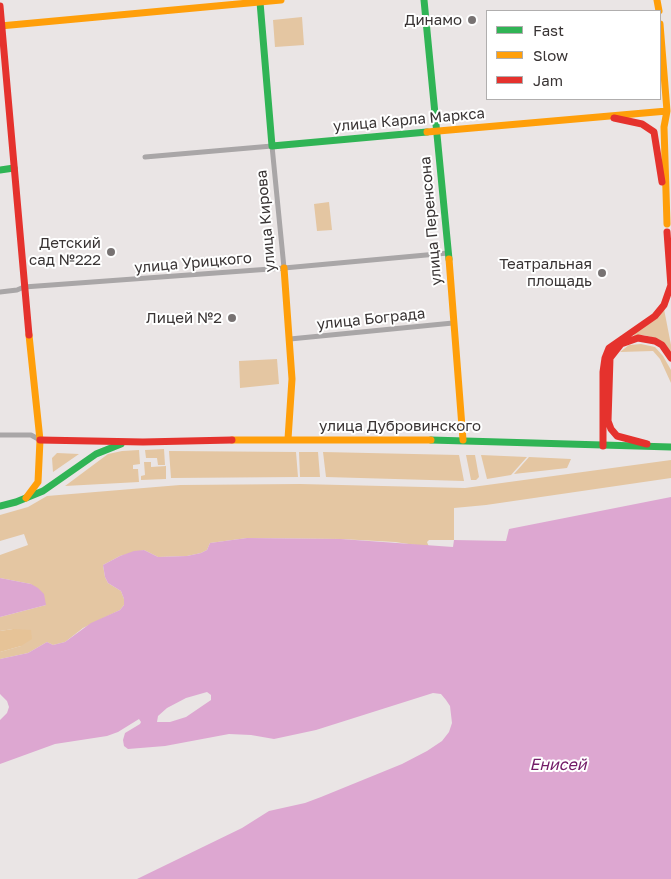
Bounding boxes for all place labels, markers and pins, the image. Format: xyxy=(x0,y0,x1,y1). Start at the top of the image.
place label: Динамо xyxy=(404,11,462,29)
marker: Динамо xyxy=(466,14,478,26)
place label: Детский сад №222 xyxy=(29,234,101,269)
marker: Детский сад №222 xyxy=(105,246,117,258)
place label: Театральная площадь xyxy=(499,255,592,290)
marker: Театральная площадь xyxy=(596,267,608,279)
place label: Лицей №2 xyxy=(146,309,222,327)
marker: Лицей №2 xyxy=(226,312,238,324)

